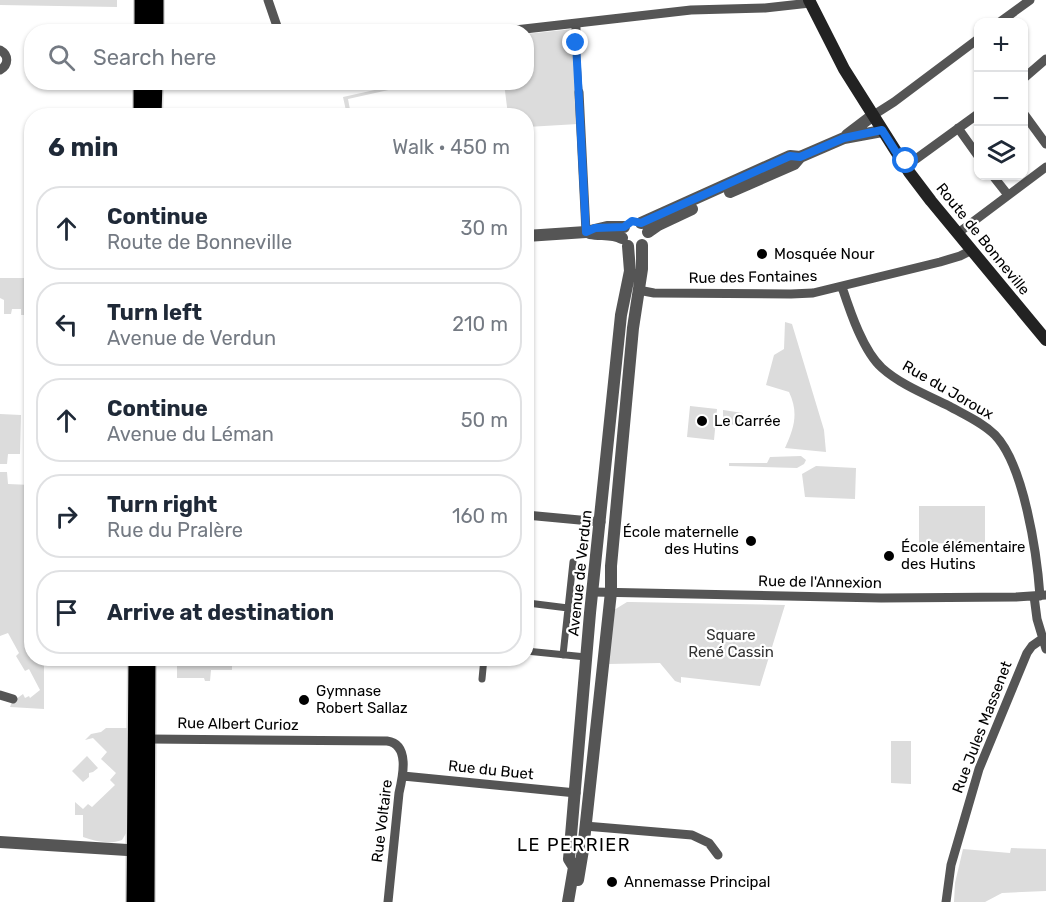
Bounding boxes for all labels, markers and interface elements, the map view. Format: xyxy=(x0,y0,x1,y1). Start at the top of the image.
map controls xyxy=(974,18,1028,180)
button: + xyxy=(974,18,1028,72)
search box xyxy=(24,24,534,90)
route end xyxy=(562,29,588,55)
icon: search xyxy=(45,41,78,74)
text: Search here xyxy=(93,44,216,71)
button: − xyxy=(974,72,1028,126)
button: layers xyxy=(974,126,1028,180)
text: 6 min xyxy=(48,132,118,163)
text: Walk · 450 m xyxy=(392,135,510,159)
route start xyxy=(892,147,918,173)
street label: Route de Bonneville xyxy=(932,179,1034,299)
text: Continue xyxy=(107,203,208,230)
icon: ahead xyxy=(50,212,83,245)
text: 30 m xyxy=(461,216,508,240)
text: Route de Bonneville xyxy=(107,230,292,254)
place label: Mosquée Nour xyxy=(774,245,875,263)
marker: Mosquée Nour xyxy=(755,247,769,261)
street label: Rue des Fontaines xyxy=(689,267,818,287)
text: Turn left xyxy=(107,299,202,326)
icon: left xyxy=(50,308,83,341)
text: 210 m xyxy=(452,312,508,336)
text: Avenue de Verdun xyxy=(107,326,276,350)
street label: Rue du Joroux xyxy=(899,357,997,423)
text: Continue xyxy=(107,395,208,422)
icon: ahead xyxy=(50,404,83,437)
text: 50 m xyxy=(461,408,508,432)
place label: Le Carrée xyxy=(714,412,781,430)
marker: Le Carrée xyxy=(695,414,709,428)
text: Avenue du Léman xyxy=(107,422,274,446)
text: Turn right xyxy=(107,491,217,518)
icon: right xyxy=(50,500,83,533)
text: 160 m xyxy=(452,504,508,528)
street label: Avenue de Verdun xyxy=(564,509,596,637)
text: Rue du Pralère xyxy=(107,518,243,542)
place label: École maternelle des Hutins xyxy=(623,523,739,558)
marker: École maternelle des Hutins xyxy=(744,534,758,548)
place label: École élémentaire des Hutins xyxy=(901,538,1026,573)
marker: École élémentaire des Hutins xyxy=(882,549,896,563)
street label: Rue de l'Annexion xyxy=(758,572,882,592)
icon: arrive xyxy=(50,596,83,629)
text: Arrive at destination xyxy=(107,599,334,626)
park label: Square René Cassin xyxy=(688,626,774,661)
street label: Rue Jules Massenet xyxy=(949,658,1016,796)
place label: Gymnase Robert Sallaz xyxy=(316,682,408,717)
marker: Gymnase Robert Sallaz xyxy=(297,693,311,707)
street label: Rue Albert Curioz xyxy=(177,714,299,734)
street label: Rue du Buet xyxy=(447,757,535,783)
street label: Rue Voltaire xyxy=(368,778,396,864)
district label: LE PERRIER xyxy=(517,834,631,856)
place label: Annemasse Principal xyxy=(624,873,770,891)
marker: Annemasse Principal xyxy=(605,875,619,889)

